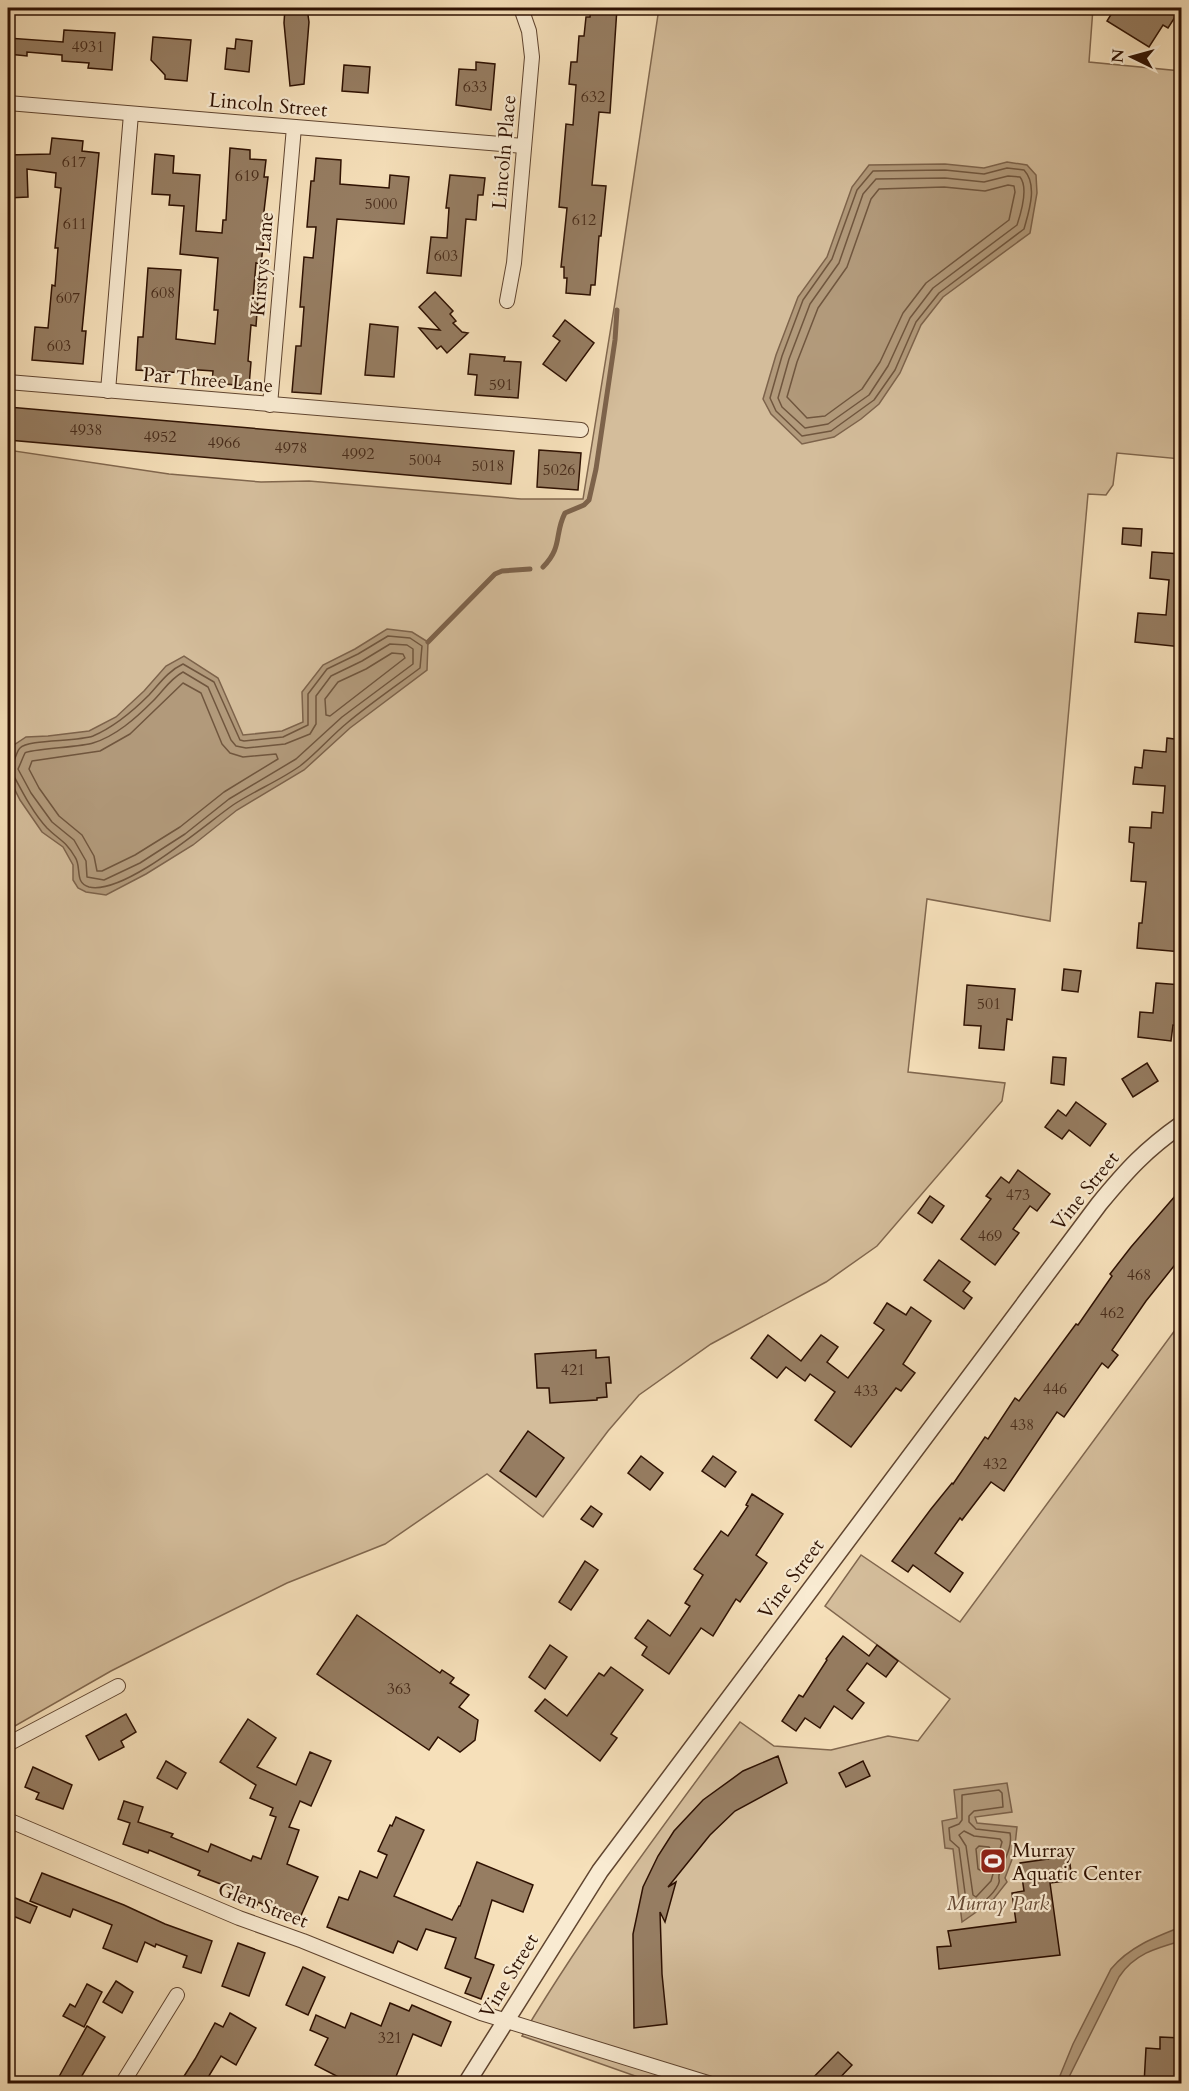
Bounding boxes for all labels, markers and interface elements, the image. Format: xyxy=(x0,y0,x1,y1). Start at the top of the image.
north arrow xyxy=(1102,27,1162,87)
house number: 4931 xyxy=(72,36,104,58)
text: N xyxy=(1106,48,1130,64)
house number: 633 xyxy=(463,76,487,98)
street label: Lincoln Street xyxy=(208,86,329,124)
house number: 632 xyxy=(581,86,605,108)
street label: Lincoln Place xyxy=(486,94,522,210)
house number: 617 xyxy=(62,151,86,173)
house number: 619 xyxy=(235,165,259,187)
house number: 5000 xyxy=(365,193,397,215)
house number: 612 xyxy=(572,209,596,231)
street label: Kirstys Lane xyxy=(244,211,280,317)
house number: 611 xyxy=(63,213,87,235)
house number: 603 xyxy=(434,245,458,267)
house number: 608 xyxy=(151,282,175,304)
house number: 607 xyxy=(56,287,80,309)
house number: 603 xyxy=(47,335,71,357)
street label: Par Three Lane xyxy=(142,361,274,399)
house number: 591 xyxy=(489,374,513,396)
house number: 4938 xyxy=(70,419,102,441)
house number: 4952 xyxy=(144,426,176,448)
house number: 4966 xyxy=(208,432,240,454)
house number: 4978 xyxy=(275,437,307,459)
house number: 4992 xyxy=(342,443,374,465)
house number: 5004 xyxy=(409,449,441,471)
house number: 5018 xyxy=(472,455,504,477)
house number: 5026 xyxy=(543,459,575,481)
house number: 501 xyxy=(977,993,1001,1015)
street label: Vine Street xyxy=(1045,1145,1126,1236)
house number: 473 xyxy=(1006,1184,1030,1206)
house number: 469 xyxy=(978,1225,1002,1247)
house number: 468 xyxy=(1127,1264,1151,1286)
house number: 462 xyxy=(1100,1302,1124,1324)
house number: 421 xyxy=(561,1359,585,1381)
house number: 446 xyxy=(1043,1378,1067,1400)
house number: 433 xyxy=(854,1380,878,1402)
house number: 438 xyxy=(1010,1414,1034,1436)
house number: 432 xyxy=(983,1453,1007,1475)
street label: Vine Street xyxy=(752,1533,831,1625)
house number: 363 xyxy=(387,1678,411,1700)
place label: Murray Aquatic Center xyxy=(1012,1837,1142,1887)
sports icon: Murray Aquatic Center xyxy=(978,1846,1008,1876)
street label: Glen Street xyxy=(214,1875,313,1935)
park label: Murray Park xyxy=(947,1890,1049,1917)
street label: Vine Street xyxy=(473,1928,545,2023)
house number: 321 xyxy=(378,2027,402,2049)

